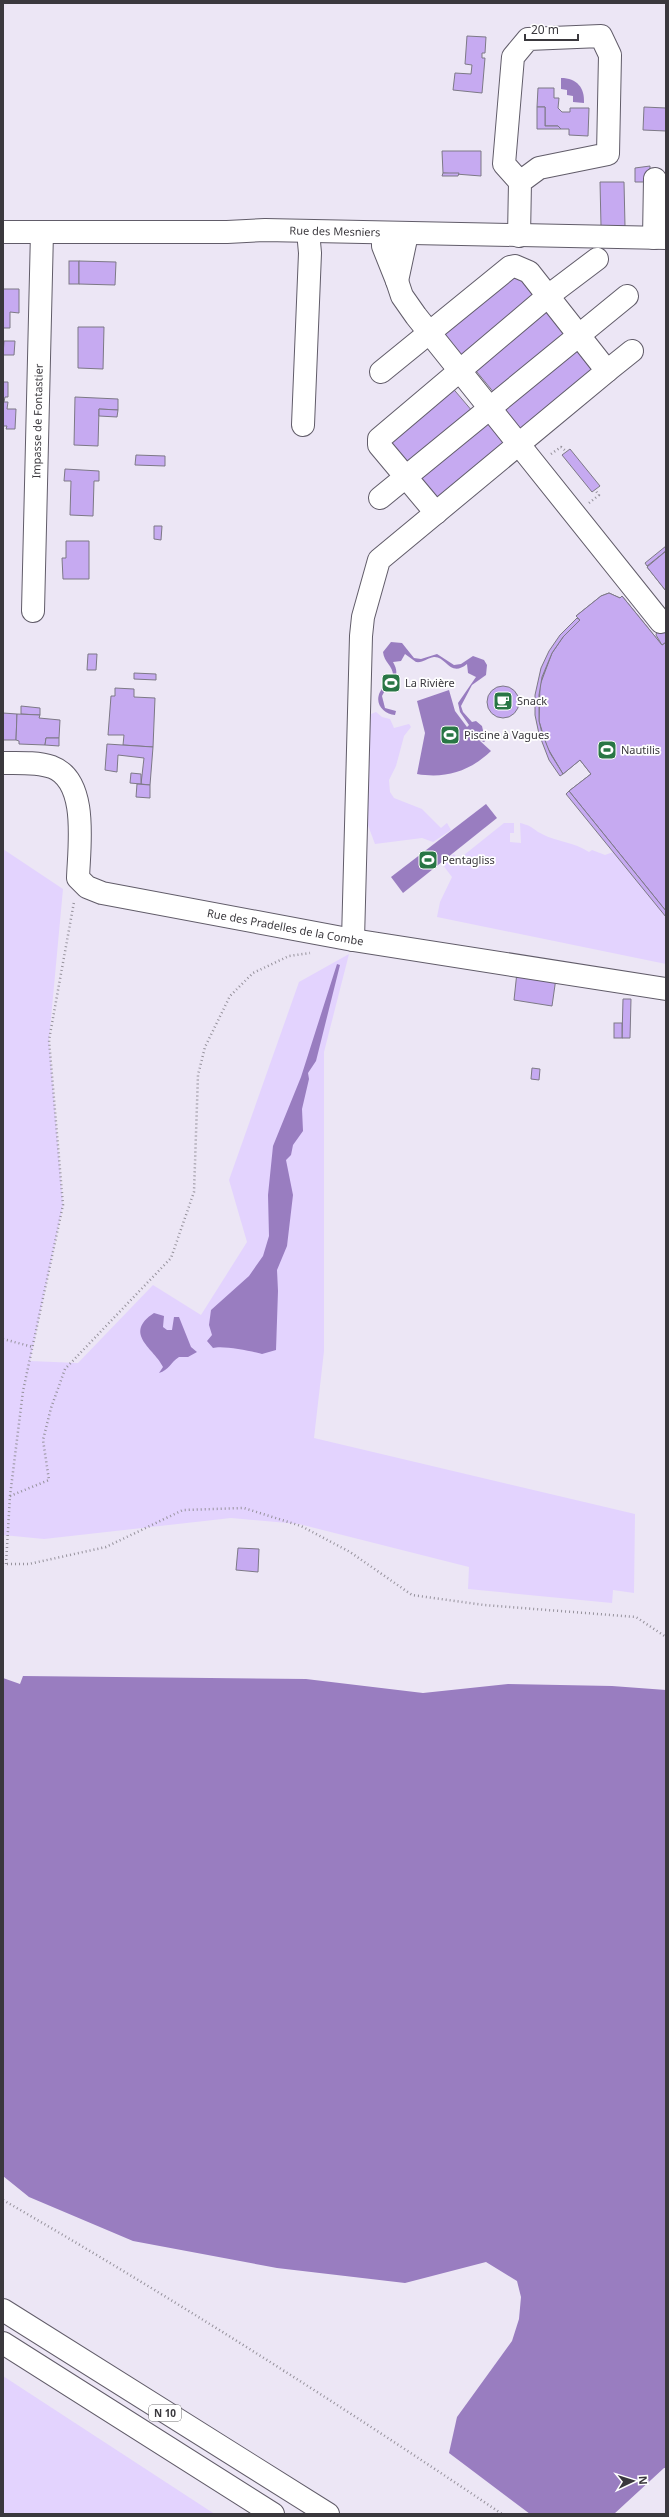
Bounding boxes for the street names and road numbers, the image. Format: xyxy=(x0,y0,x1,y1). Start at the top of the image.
street label: Rue des Mesniers xyxy=(289,222,381,239)
street label: Impasse de Fontastier xyxy=(28,363,46,479)
street label: Rue des Pradelles de la Combe xyxy=(206,905,365,949)
road number: N 10 xyxy=(149,2405,181,2421)

